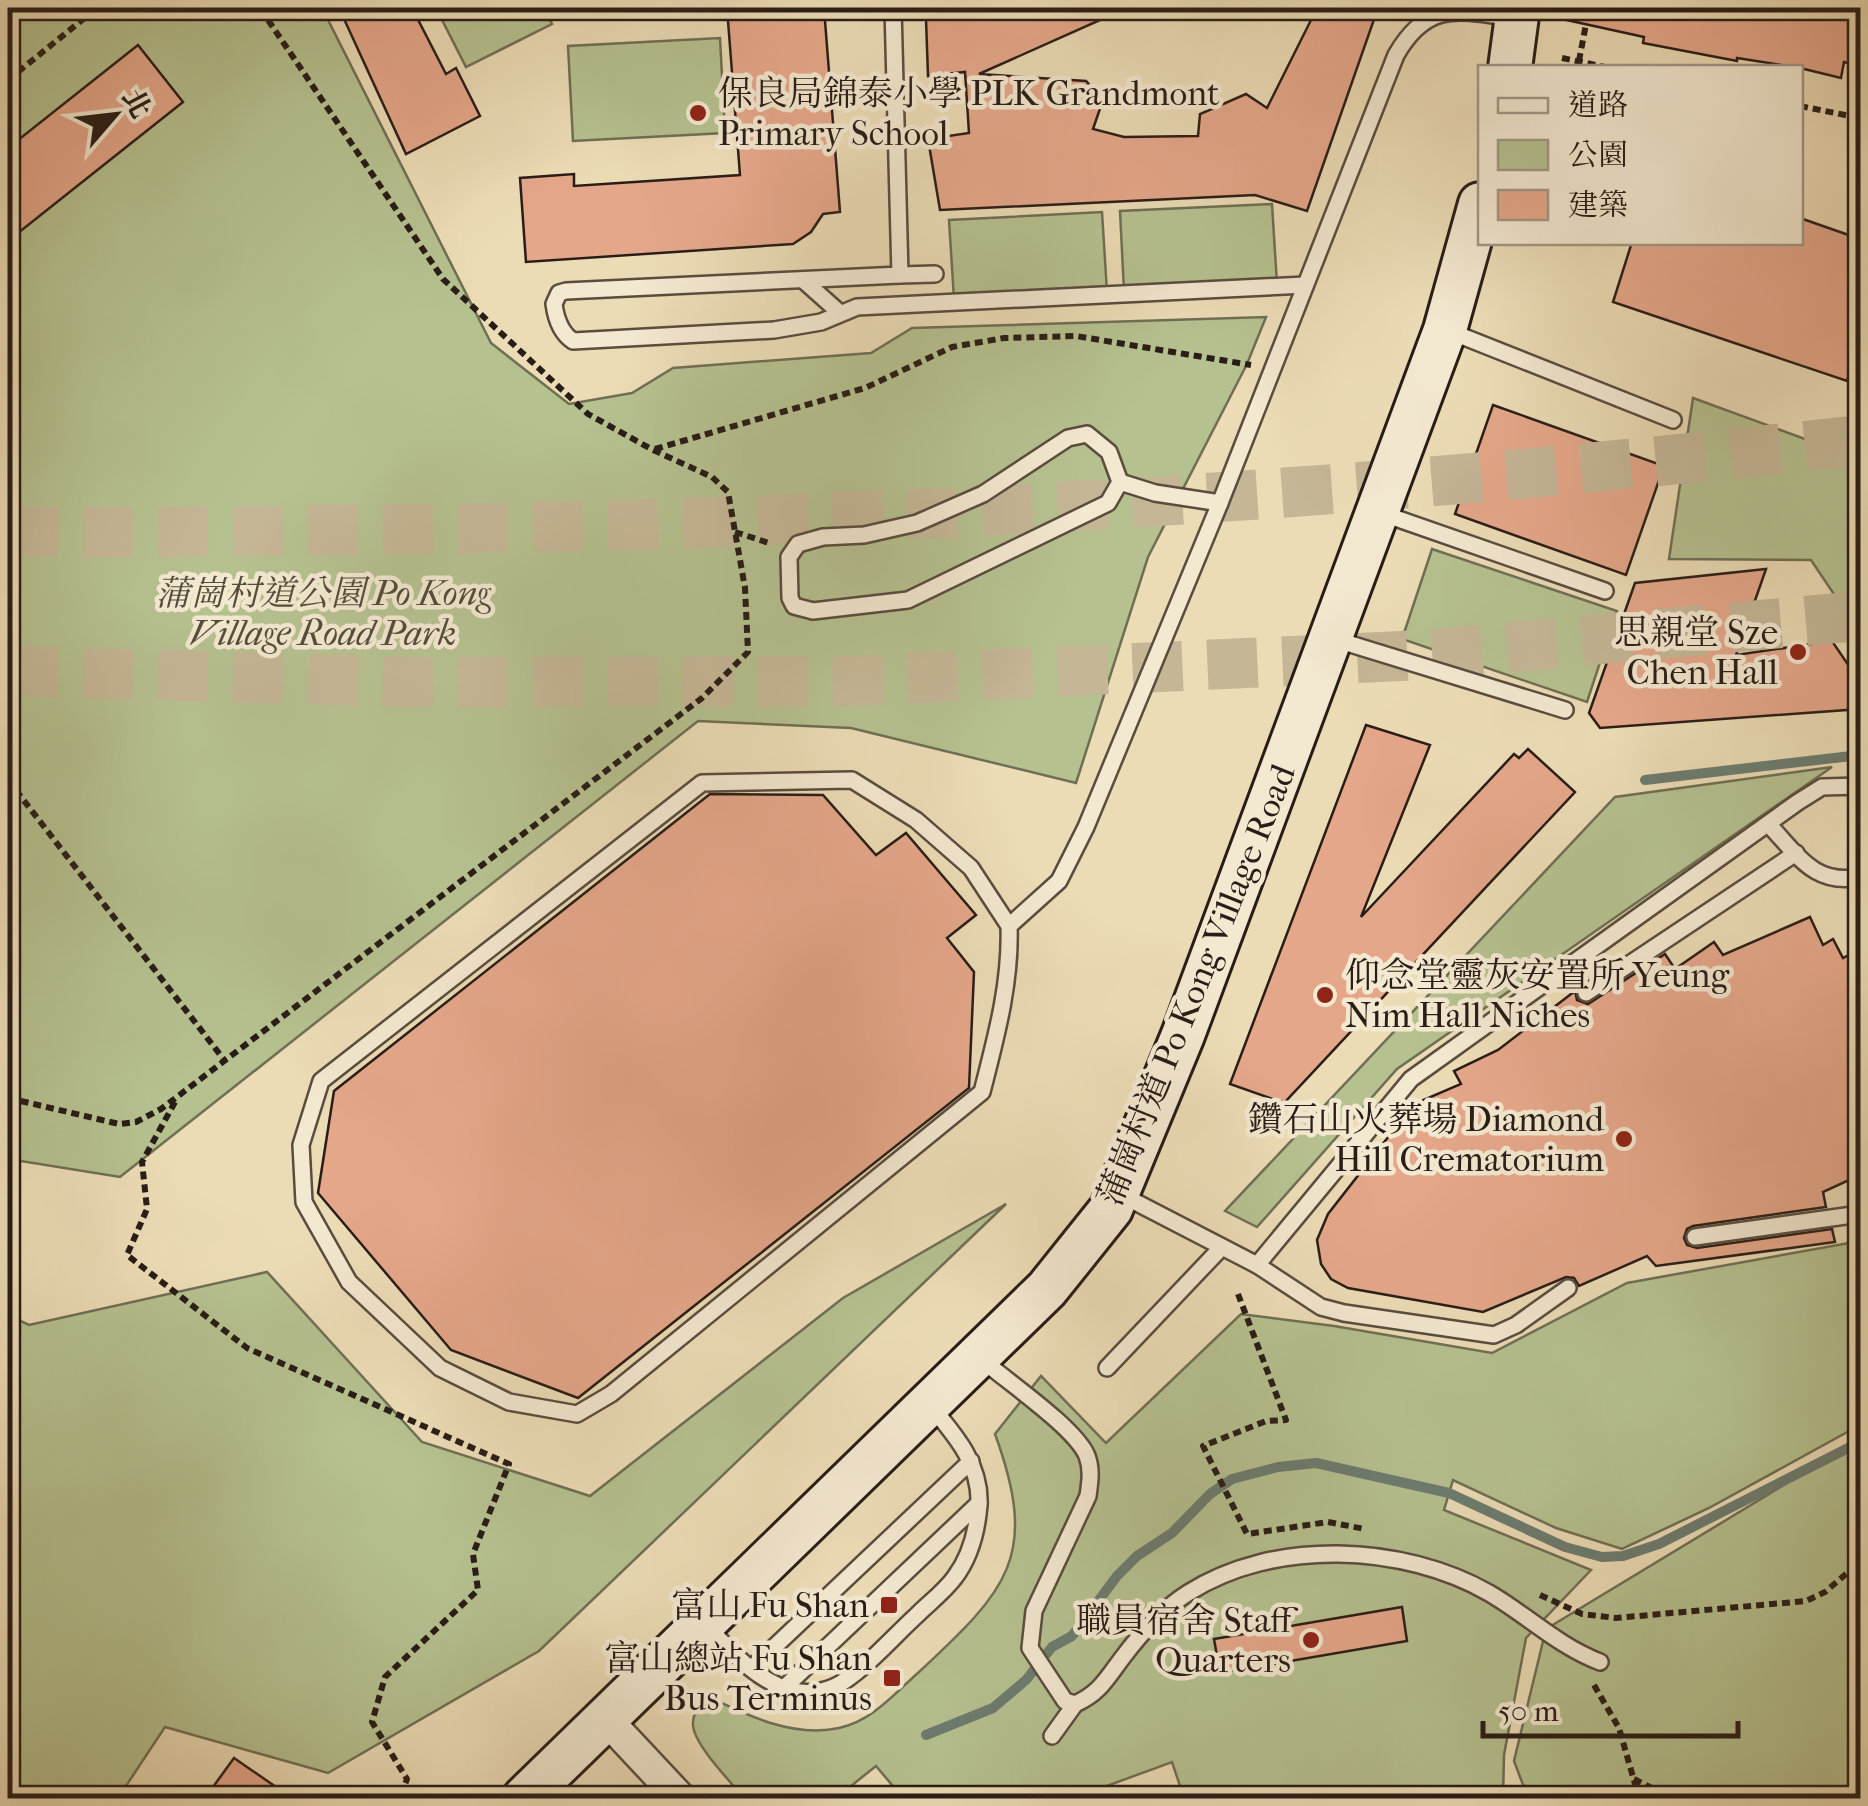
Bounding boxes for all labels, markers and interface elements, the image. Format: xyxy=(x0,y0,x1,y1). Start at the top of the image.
north arrow xyxy=(65,65,165,165)
legend xyxy=(1478,65,1803,245)
place label: 保良局錦泰小學 PLK Grandmont Primary School xyxy=(718,73,1220,154)
text: 北 xyxy=(115,83,158,124)
text: 道路 xyxy=(1568,88,1628,123)
marker: 保良局錦泰小學 PLK Grandmont Primary School xyxy=(687,102,709,124)
text: 公園 xyxy=(1568,138,1628,173)
text: 建築 xyxy=(1568,188,1628,223)
park label: 蒲崗村道公園 Po Kong Village Road Park xyxy=(155,573,492,654)
place label: 思親堂 Sze Chen Hall xyxy=(1615,612,1778,693)
marker: 思親堂 Sze Chen Hall xyxy=(1787,641,1809,663)
street label: 蒲崗村道 Po Kong Village Road xyxy=(1089,758,1304,1212)
place label: 仰念堂靈灰安置所 Yeung Nim Hall Niches xyxy=(1345,955,1730,1036)
marker: 仰念堂靈灰安置所 Yeung Nim Hall Niches xyxy=(1314,984,1336,1006)
place label: 鑽石山火葬場 Diamond Hill Crematorium xyxy=(1248,1099,1605,1180)
marker: 鑽石山火葬場 Diamond Hill Crematorium xyxy=(1613,1128,1635,1150)
place label: 富山 Fu Shan xyxy=(671,1585,869,1626)
marker: 富山 Fu Shan xyxy=(878,1594,900,1616)
place label: 職員宿舍 Staff Quarters xyxy=(1076,1600,1298,1681)
marker: 職員宿舍 Staff Quarters xyxy=(1300,1629,1322,1651)
place label: 富山總站 Fu Shan Bus Terminus xyxy=(604,1638,872,1719)
marker: 富山總站 Fu Shan Bus Terminus xyxy=(881,1667,903,1689)
scale bar xyxy=(1483,1676,1738,1738)
text: 50 m xyxy=(1498,1694,1559,1729)

